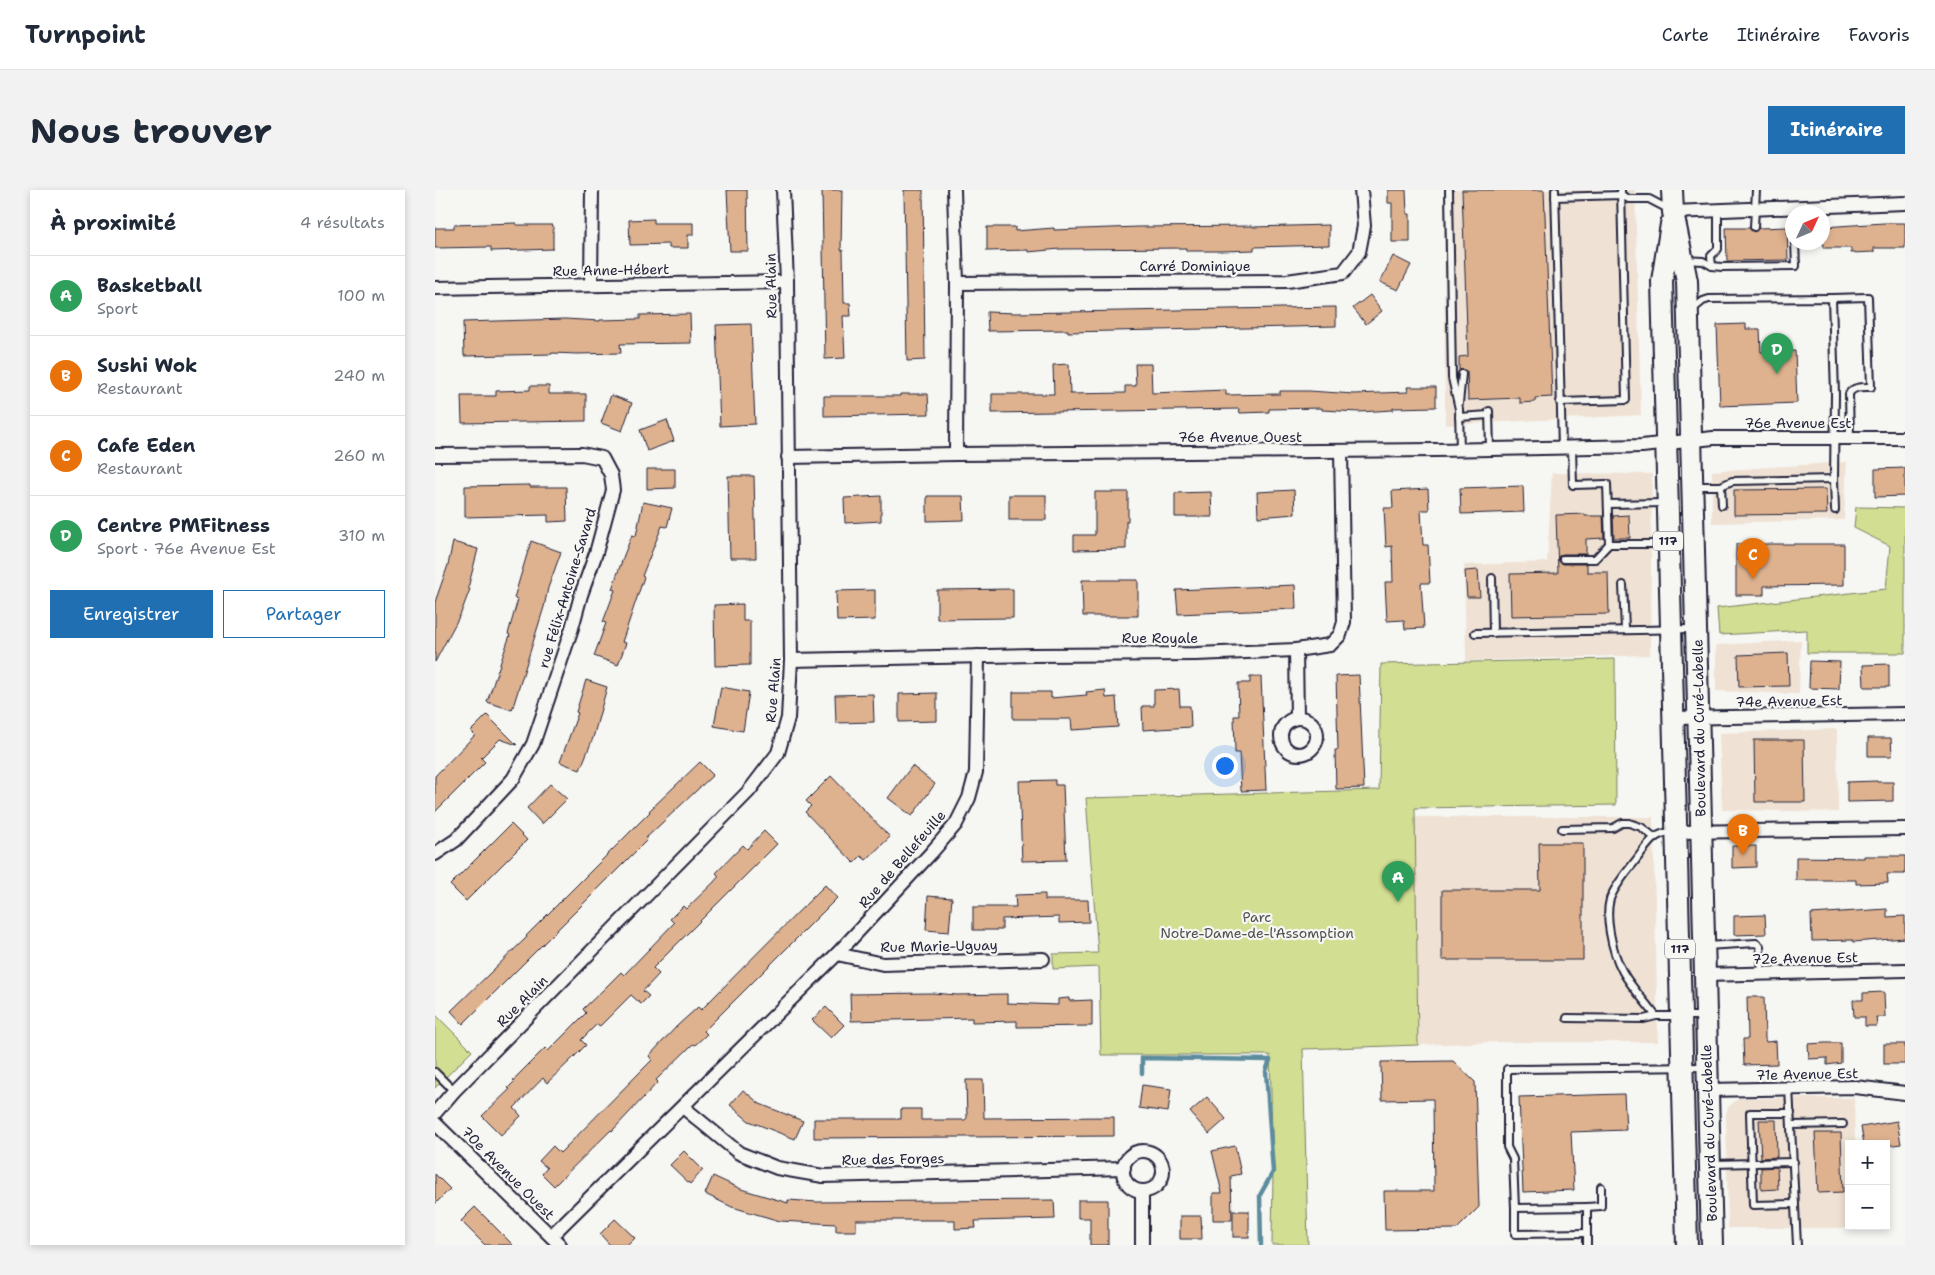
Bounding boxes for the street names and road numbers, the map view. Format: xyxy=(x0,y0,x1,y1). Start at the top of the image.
street label: Rue Alain xyxy=(761,253,781,319)
street label: Carré Dominique xyxy=(1139,257,1251,275)
street label: Rue Anne-Hébert xyxy=(553,260,669,280)
street label: 76e Avenue Est xyxy=(1745,414,1851,432)
street label: 76e Avenue Ouest xyxy=(1178,428,1302,446)
street label: rue Félix-Antoine-Savard xyxy=(534,505,600,670)
road number: 117 xyxy=(1653,532,1683,551)
street label: Rue Royale xyxy=(1122,629,1198,647)
street label: Boulevard du Curé-Labelle xyxy=(1688,639,1710,817)
street label: Rue Alain xyxy=(761,656,785,723)
street label: 74e Avenue Est xyxy=(1735,691,1843,711)
street label: Rue de Bellefeuille xyxy=(855,806,949,912)
street label: Rue Marie-Uguay xyxy=(880,936,998,956)
road number: 117 xyxy=(1665,940,1695,959)
street label: 72e Avenue Est xyxy=(1752,948,1858,968)
street label: Rue Alain xyxy=(493,971,552,1030)
street label: Boulevard du Curé-Labelle xyxy=(1697,1044,1721,1222)
street label: 71e Avenue Est xyxy=(1756,1064,1858,1084)
street label: 70e Avenue Ouest xyxy=(458,1123,558,1223)
street label: Rue des Forges xyxy=(841,1149,945,1169)

